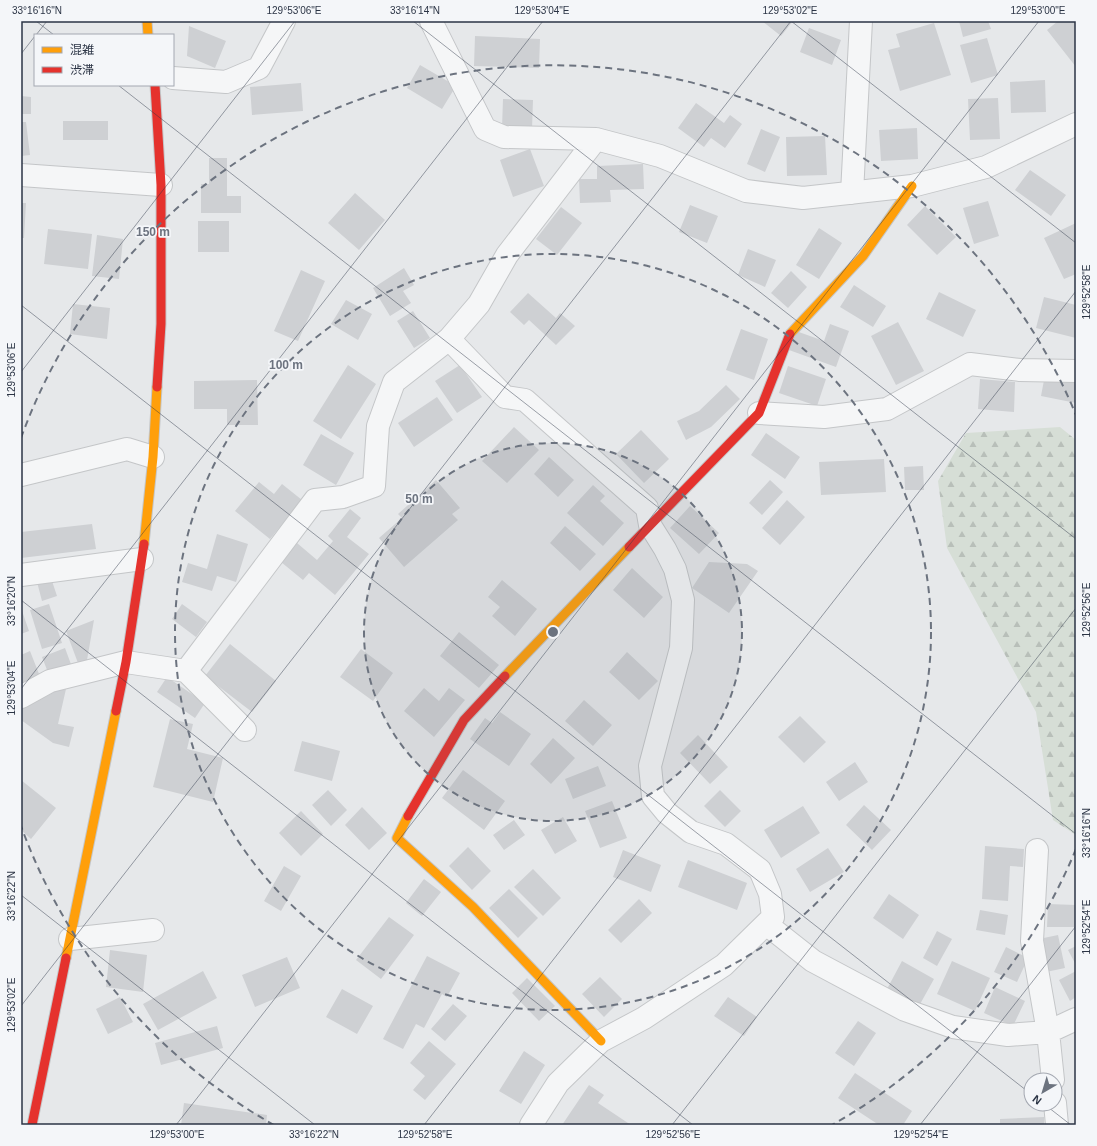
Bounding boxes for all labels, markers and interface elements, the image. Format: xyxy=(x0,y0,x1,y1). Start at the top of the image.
text: 33°16'16"N xyxy=(12,5,62,16)
text: 129°53'06"E xyxy=(266,5,322,16)
text: 33°16'14"N xyxy=(390,5,440,16)
text: 129°53'04"E xyxy=(514,5,570,16)
text: 129°53'02"E xyxy=(762,5,818,16)
text: 129°53'00"E xyxy=(1010,5,1066,16)
legend xyxy=(34,34,174,86)
text: 混雑 xyxy=(70,43,94,57)
text: 渋滞 xyxy=(70,63,94,77)
text: 150 m xyxy=(136,225,170,239)
text: 129°52'58"E xyxy=(1081,264,1092,320)
text: 129°53'06"E xyxy=(6,342,17,398)
text: 100 m xyxy=(269,358,303,372)
text: 50 m xyxy=(405,492,433,506)
text: 33°16'20"N xyxy=(6,576,17,626)
text: 129°52'56"E xyxy=(1081,582,1092,638)
centre of rings xyxy=(546,625,560,639)
text: 129°53'04"E xyxy=(6,660,17,716)
text: 33°16'16"N xyxy=(1081,808,1092,858)
text: 33°16'22"N xyxy=(6,871,17,921)
text: 129°52'54"E xyxy=(1081,899,1092,955)
text: 129°53'02"E xyxy=(6,977,17,1033)
north arrow xyxy=(1023,1072,1063,1112)
text: N xyxy=(1030,1093,1044,1107)
text: 129°53'00"E xyxy=(149,1129,205,1140)
text: 33°16'22"N xyxy=(289,1129,339,1140)
text: 129°52'58"E xyxy=(397,1129,453,1140)
text: 129°52'56"E xyxy=(645,1129,701,1140)
text: 129°52'54"E xyxy=(893,1129,949,1140)

